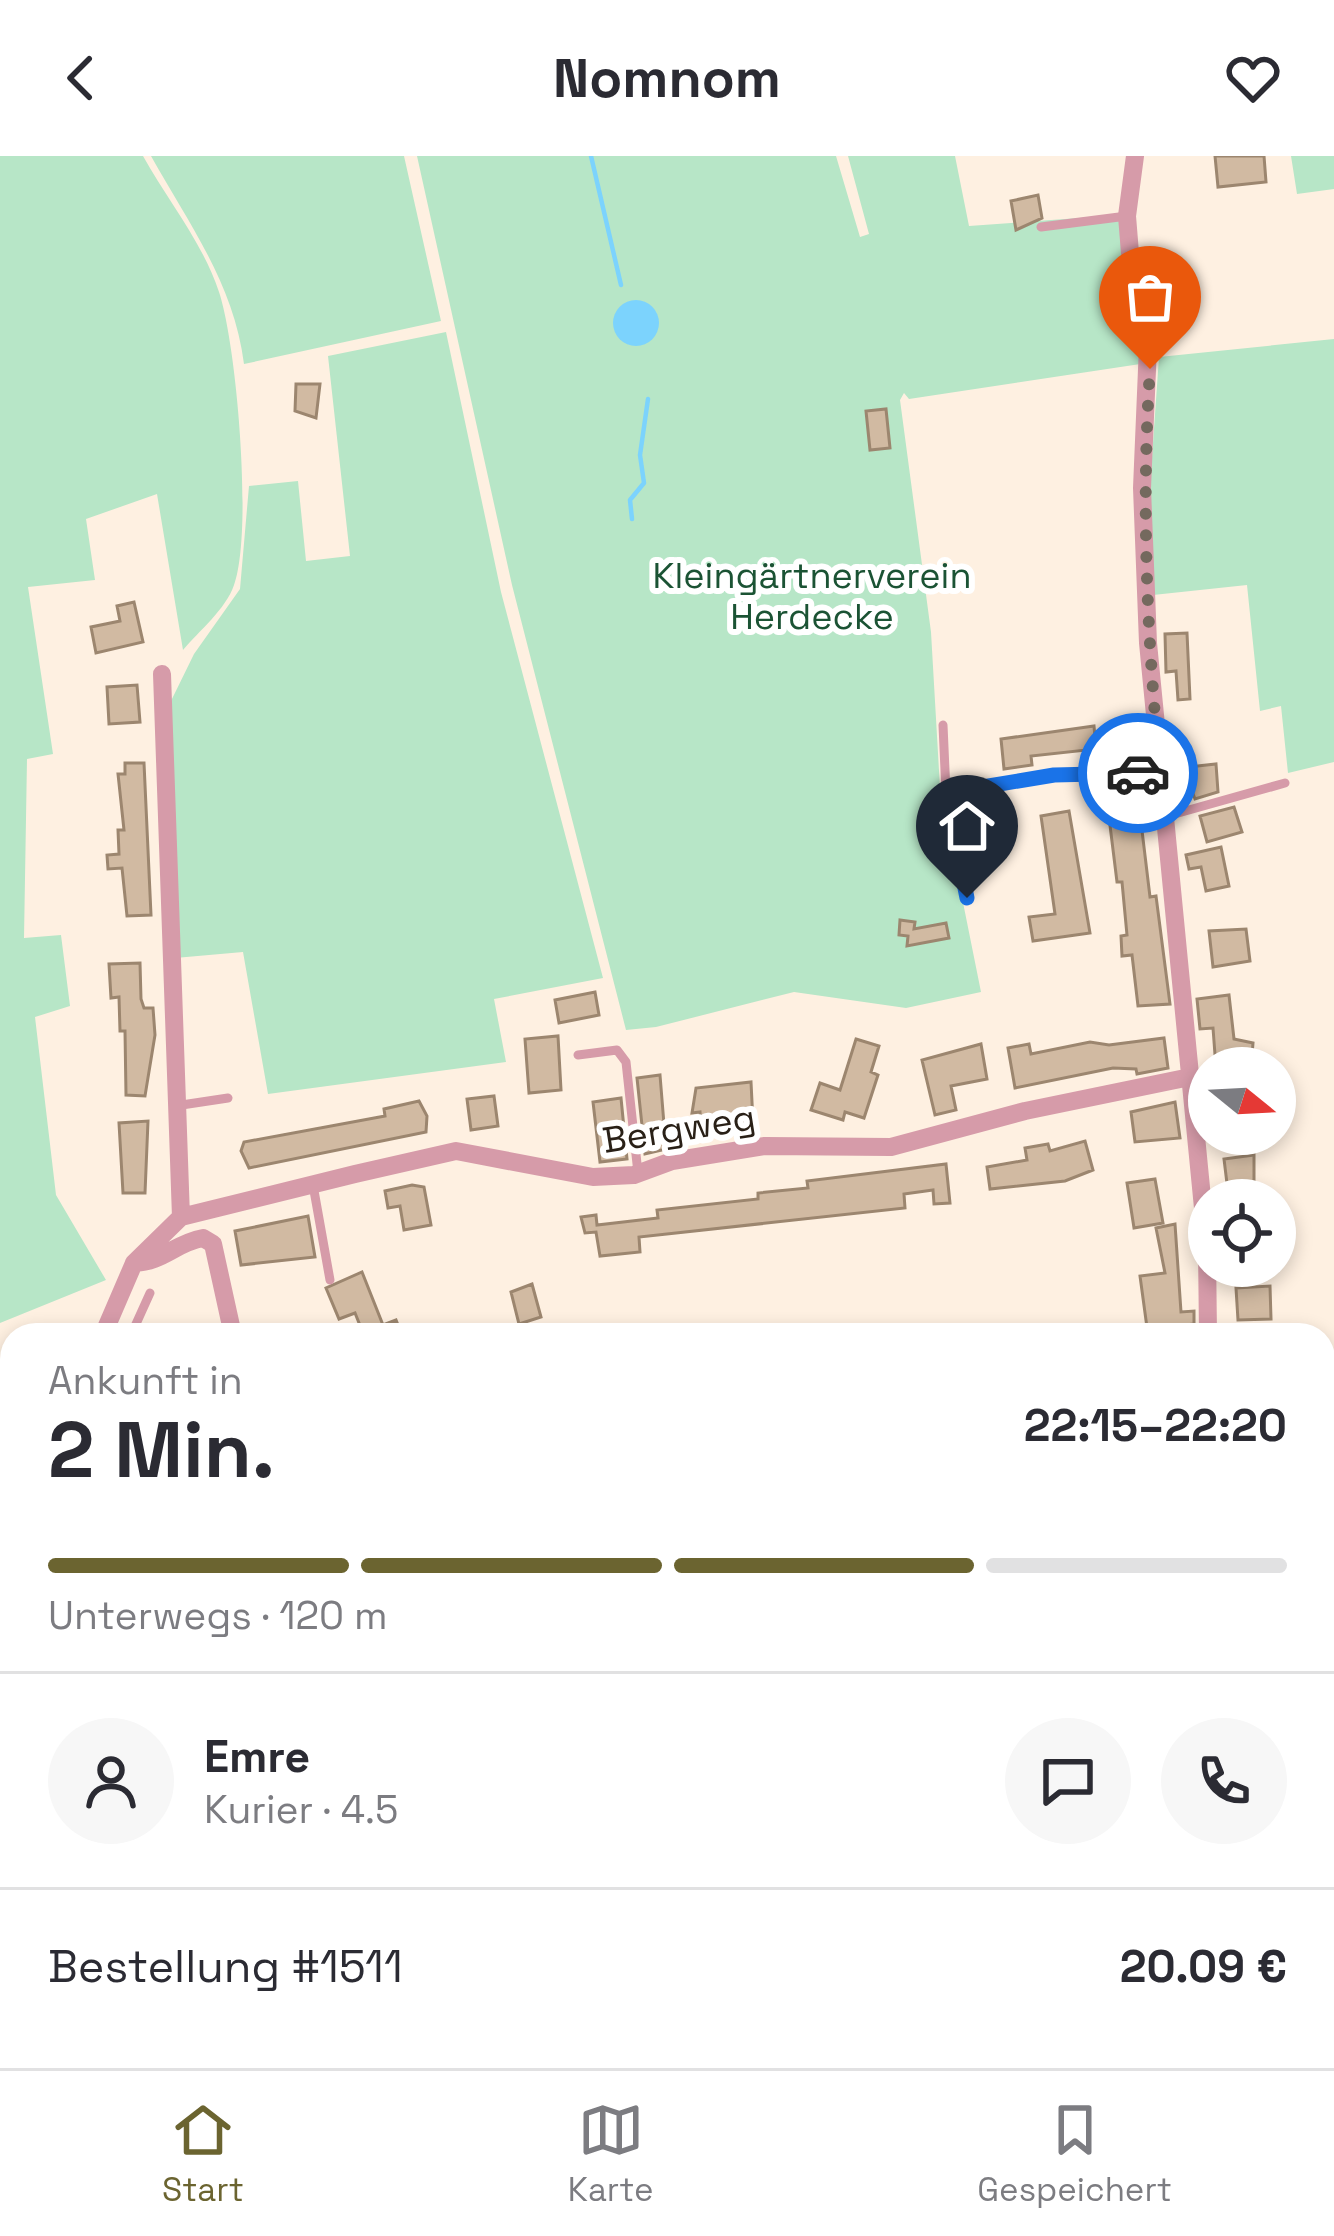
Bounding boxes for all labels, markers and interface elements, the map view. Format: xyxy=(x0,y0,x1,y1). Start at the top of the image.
text: Nomnom xyxy=(553,44,781,113)
icon: back xyxy=(48,45,114,111)
icon: heart xyxy=(1220,45,1286,111)
pin xyxy=(1099,246,1201,369)
icon: bag xyxy=(1117,264,1183,330)
park label: Kleingärtnerverein Herdecke xyxy=(653,553,971,640)
courier xyxy=(1078,713,1198,833)
icon: car xyxy=(1105,740,1171,806)
pin xyxy=(916,775,1018,898)
icon: home xyxy=(934,793,1000,859)
north arrow xyxy=(1188,1047,1296,1155)
map controls xyxy=(1188,1047,1296,1287)
street label: Bergweg xyxy=(599,1094,759,1164)
button: locate xyxy=(1188,1179,1296,1287)
text: Ankunft in xyxy=(48,1356,243,1405)
text: 22:15–22:20 xyxy=(1024,1397,1287,1454)
text: 2 Min. xyxy=(48,1400,275,1500)
text: Unterwegs · 120 m xyxy=(48,1591,388,1640)
button: person xyxy=(48,1718,174,1844)
button: chat xyxy=(1005,1718,1131,1844)
button: phone xyxy=(1161,1718,1287,1844)
text: Emre xyxy=(204,1728,310,1785)
text: Kurier · 4.5 xyxy=(204,1785,398,1834)
text: Bestellung #1511 xyxy=(48,1938,403,1995)
text: 20.09 € xyxy=(1120,1938,1287,1995)
tab: Start xyxy=(162,2097,244,2211)
tab: Karte xyxy=(568,2097,653,2211)
tab: Gespeichert xyxy=(977,2097,1172,2211)

